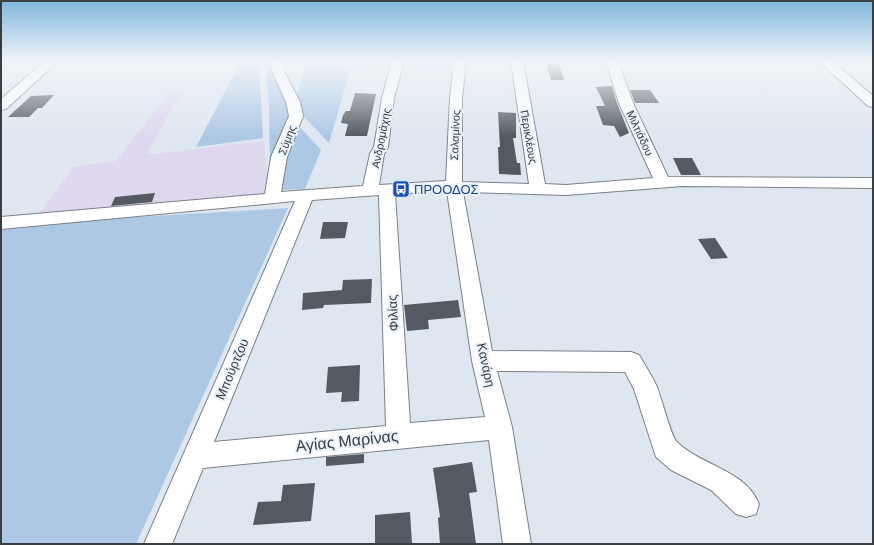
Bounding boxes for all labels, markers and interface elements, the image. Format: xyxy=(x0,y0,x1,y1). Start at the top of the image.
street label: Ανδρομάχης xyxy=(368,107,394,169)
street label: Μιλτιάδου xyxy=(623,108,657,158)
street label: Σαλαμίνος xyxy=(447,109,463,161)
street label: Περικλέους xyxy=(517,109,541,165)
street label: Σύμης xyxy=(275,123,299,157)
bus stop icon: ΠΡΟΟΔΟΣ xyxy=(391,179,411,199)
place label: ΠΡΟΟΔΟΣ xyxy=(414,181,479,198)
street label: Φιλίας xyxy=(384,294,402,332)
street label: Μπούρτζου xyxy=(211,336,253,402)
street label: Κανάρη xyxy=(473,341,499,389)
street label: Αγίας Μαρίνας xyxy=(295,425,400,457)

